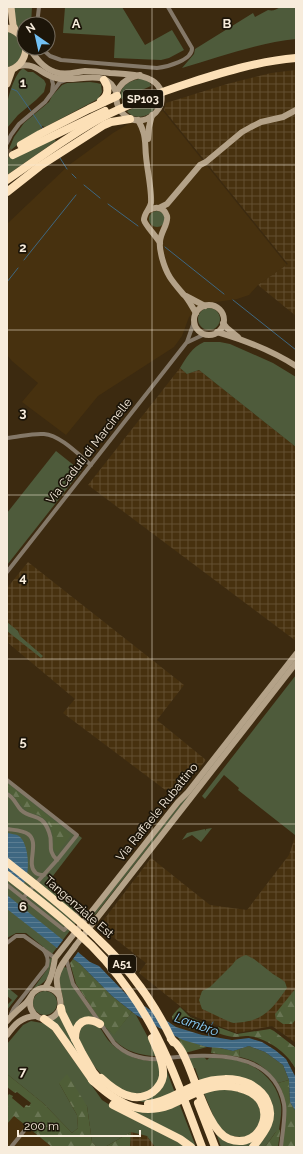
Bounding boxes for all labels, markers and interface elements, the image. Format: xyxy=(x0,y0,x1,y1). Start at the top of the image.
north arrow xyxy=(16,16,56,56)
text: A xyxy=(72,16,81,31)
text: B xyxy=(223,16,232,31)
text: N xyxy=(24,20,38,36)
text: 1 xyxy=(20,75,27,90)
road number: SP103 xyxy=(123,90,163,108)
text: 2 xyxy=(19,240,27,255)
street label: Via Caduti di Marcinelle xyxy=(43,395,135,507)
text: 3 xyxy=(19,405,27,420)
text: 4 xyxy=(19,570,27,585)
text: 5 xyxy=(19,734,27,749)
street label: Via Raffaele Rubattino xyxy=(113,760,201,864)
street label: Tangenziale Est xyxy=(42,873,116,941)
text: 6 xyxy=(19,899,27,914)
road number: A51 xyxy=(108,955,136,973)
water label: Lambro xyxy=(173,1010,221,1039)
text: 7 xyxy=(19,1064,27,1079)
scale bar xyxy=(18,1112,140,1138)
text: 200 m xyxy=(24,1119,59,1133)

